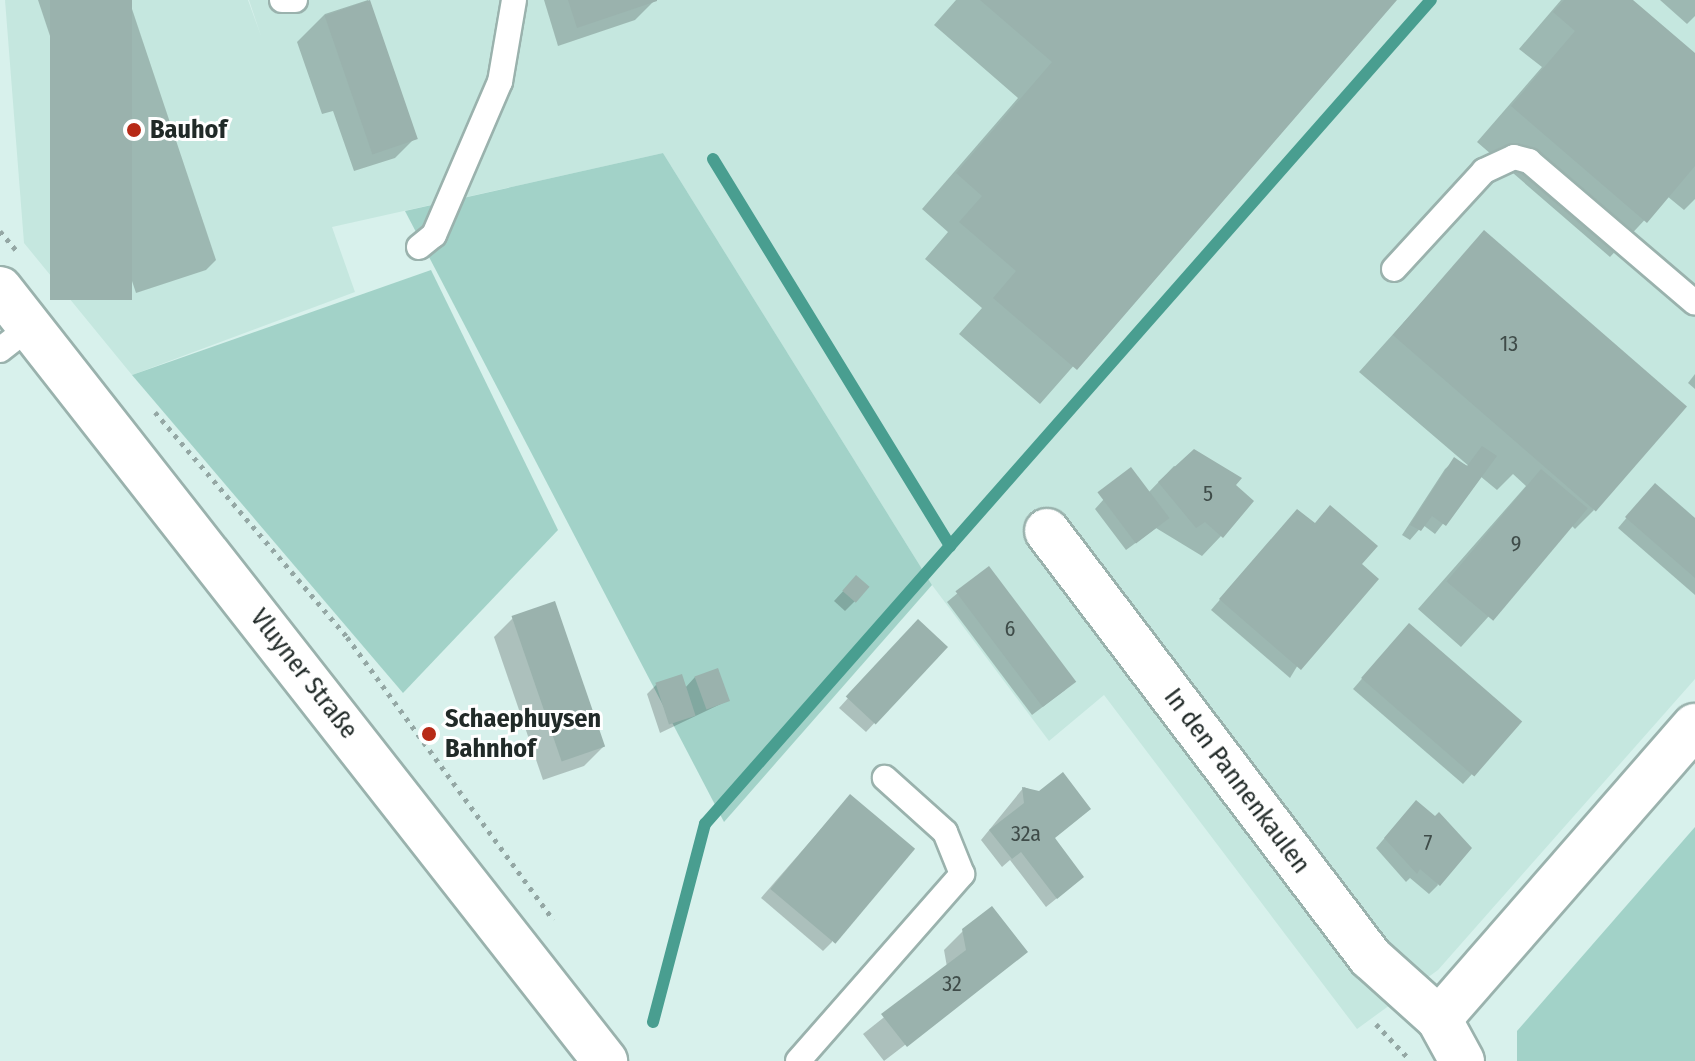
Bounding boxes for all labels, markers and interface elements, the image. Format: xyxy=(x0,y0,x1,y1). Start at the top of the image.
place label: Bauhof xyxy=(150,114,227,146)
marker: Bauhof xyxy=(125,121,143,139)
house number: 13 xyxy=(1500,331,1518,357)
house number: 5 xyxy=(1203,481,1213,507)
house number: 9 xyxy=(1511,531,1521,557)
street label: Vluyner Straße xyxy=(244,603,364,745)
house number: 6 xyxy=(1005,616,1015,642)
street label: In den Pannenkaulen xyxy=(1157,682,1317,880)
place label: Schaephuysen Bahnhof xyxy=(445,703,601,764)
marker: Schaephuysen Bahnhof xyxy=(420,725,438,743)
house number: 32a xyxy=(1011,821,1041,847)
house number: 7 xyxy=(1424,830,1432,856)
house number: 32 xyxy=(942,971,962,997)

